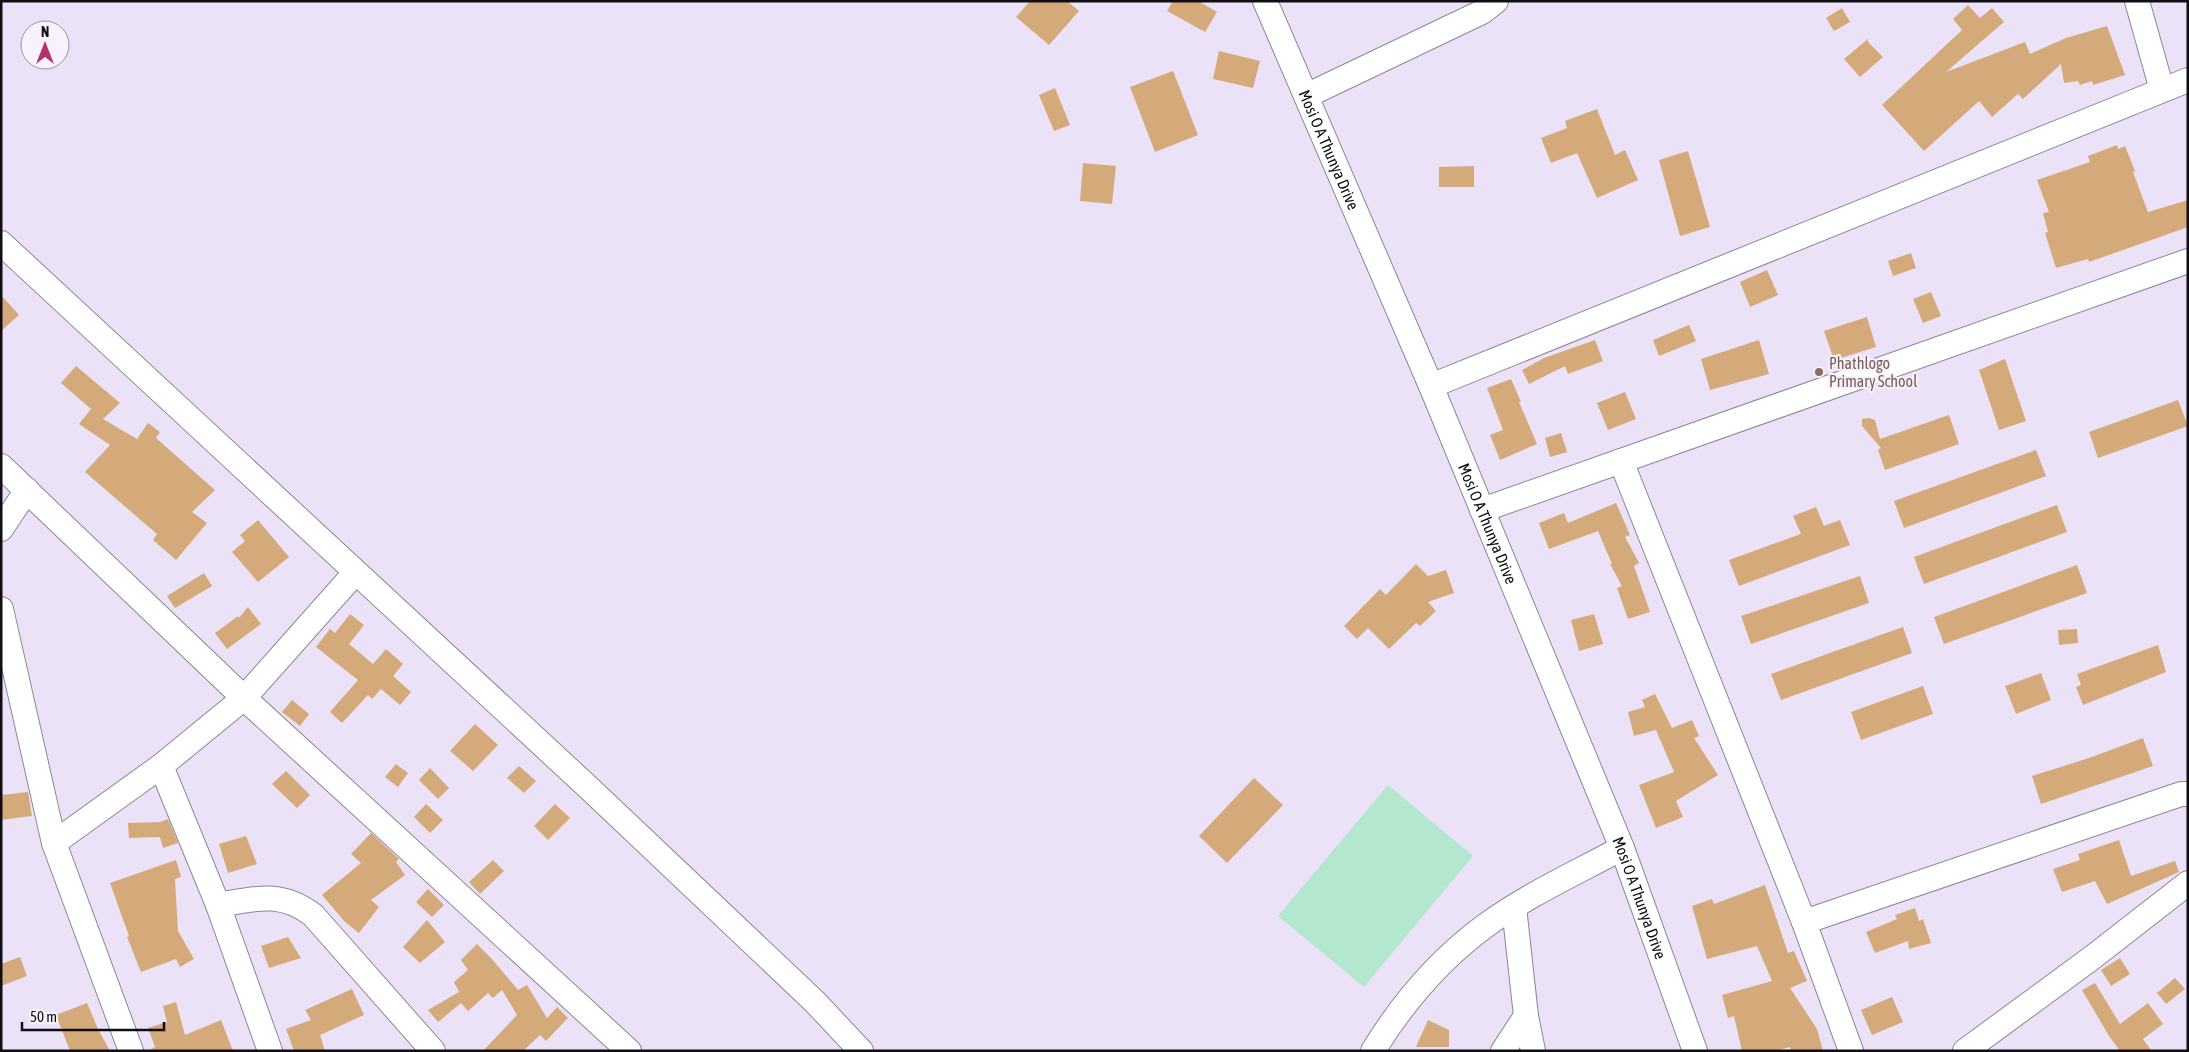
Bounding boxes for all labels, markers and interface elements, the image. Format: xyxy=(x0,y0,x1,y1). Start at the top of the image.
north arrow xyxy=(20,20,70,70)
text: N xyxy=(41,24,49,40)
street label: Mosi O A Thunya Drive xyxy=(1295,87,1363,212)
place label: Phathlogo Primary School xyxy=(1829,354,1918,391)
marker: Phathlogo Primary School xyxy=(1813,366,1825,378)
street label: Mosi O A Thunya Drive xyxy=(1455,461,1521,586)
street label: Mosi O A Thunya Drive xyxy=(1609,834,1670,961)
scale bar xyxy=(22,1000,165,1032)
text: 50 m xyxy=(30,1008,57,1025)

